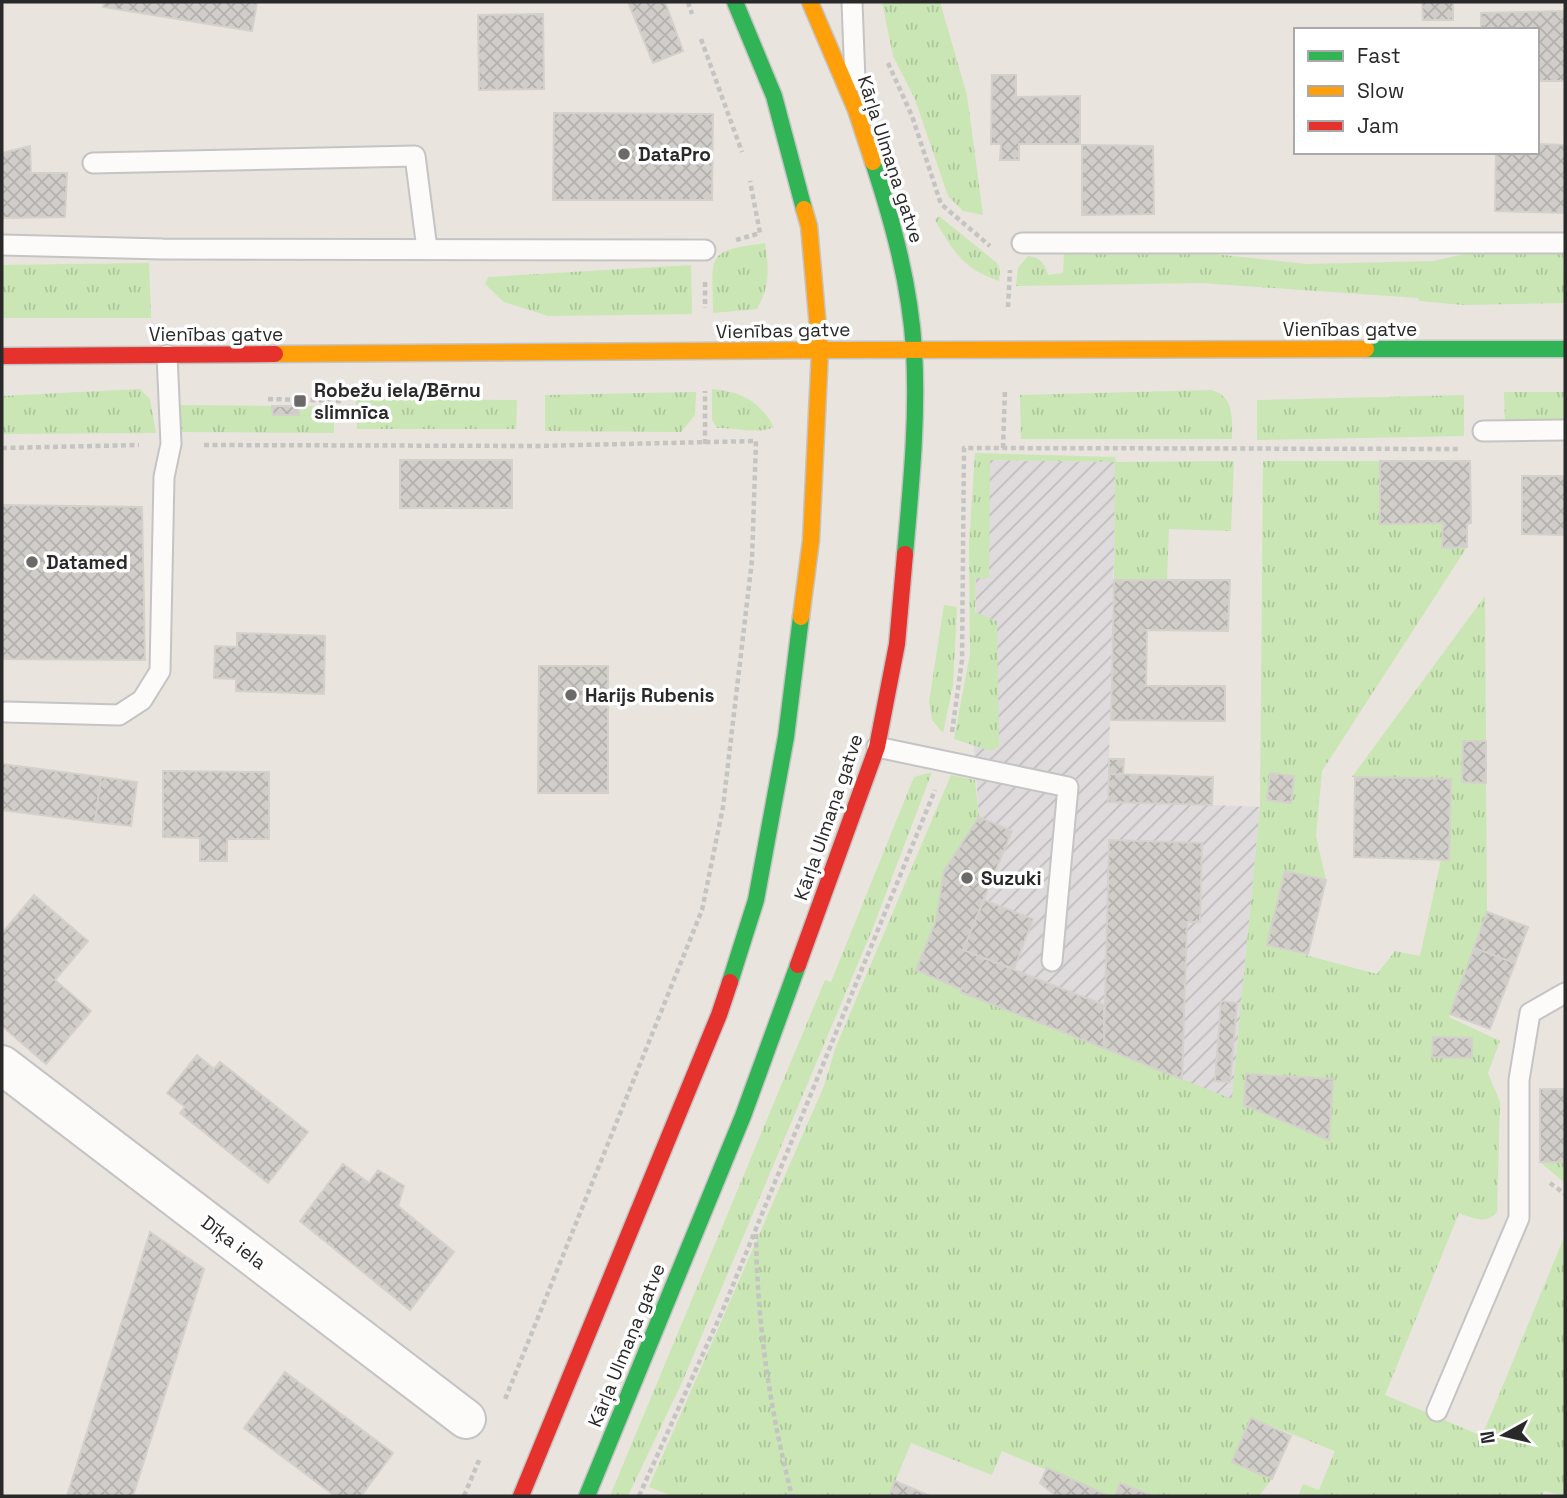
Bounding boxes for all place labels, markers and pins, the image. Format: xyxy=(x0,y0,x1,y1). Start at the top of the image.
place label: DataPro xyxy=(638,142,711,167)
marker: DataPro xyxy=(616,146,632,162)
place label: Robežu iela/Bērnu slimnīca xyxy=(314,378,481,425)
marker: Robežu iela/Bērnu slimnīca xyxy=(292,393,308,409)
place label: Datamed xyxy=(46,550,128,575)
marker: Datamed xyxy=(24,554,40,570)
place label: Harijs Rubenis xyxy=(585,683,714,708)
marker: Harijs Rubenis xyxy=(563,687,579,703)
place label: Suzuki xyxy=(981,866,1042,891)
marker: Suzuki xyxy=(959,870,975,886)

